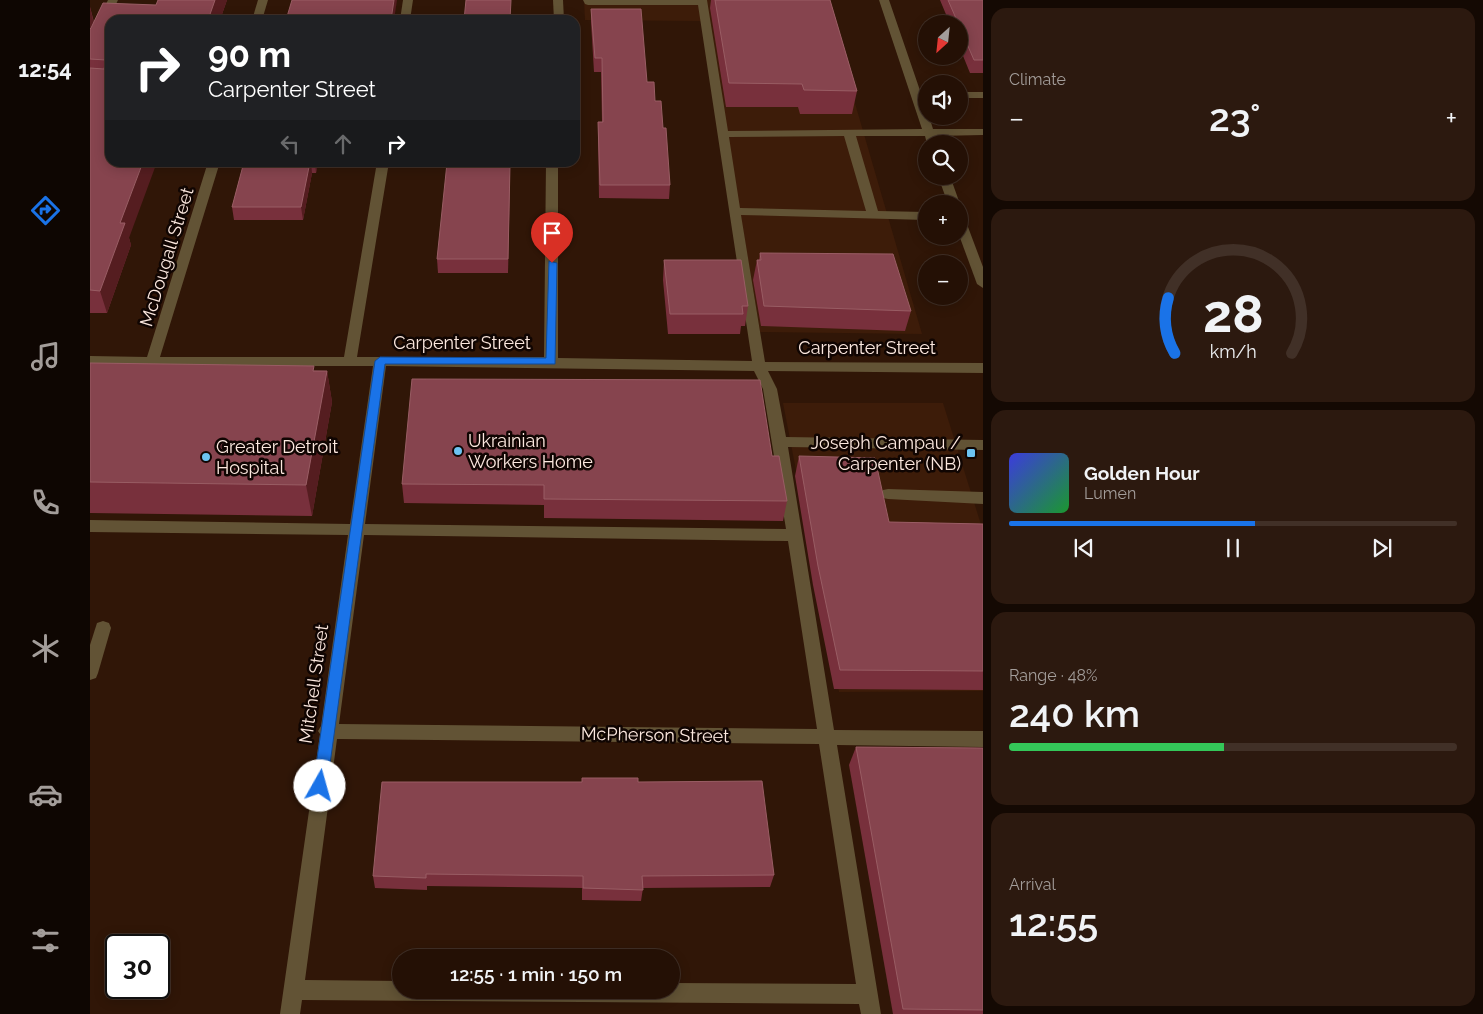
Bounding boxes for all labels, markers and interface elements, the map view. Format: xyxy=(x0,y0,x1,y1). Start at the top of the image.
north arrow xyxy=(918,15,968,65)
map controls xyxy=(918,15,968,305)
text: 90 m xyxy=(208,34,291,75)
icon: right xyxy=(125,35,190,100)
text: 12:54 xyxy=(18,56,72,82)
text: Climate xyxy=(1009,70,1066,89)
button: sound xyxy=(918,75,968,125)
text: Carpenter Street xyxy=(208,76,376,102)
text: 23° xyxy=(1209,95,1261,140)
text: − xyxy=(1009,102,1024,135)
text: + xyxy=(1445,102,1457,135)
icon: left xyxy=(276,130,304,158)
icon: ahead xyxy=(329,130,357,158)
icon: right xyxy=(382,130,410,158)
button: search xyxy=(918,135,968,185)
street label: McDougall Street xyxy=(135,185,198,329)
icon: directions xyxy=(28,193,63,228)
button: + xyxy=(918,195,968,245)
pin xyxy=(531,212,573,263)
icon: arrive xyxy=(538,219,566,247)
button: − xyxy=(918,255,968,305)
text: 28 xyxy=(1203,283,1263,344)
street label: Carpenter Street xyxy=(393,332,531,353)
street label: Carpenter Street xyxy=(798,337,936,358)
icon: music xyxy=(28,339,63,374)
text: km/h xyxy=(1209,341,1257,362)
place label: Ukrainian Workers Home xyxy=(468,430,593,472)
place label: Joseph Campau / Carpenter (NB) xyxy=(811,432,961,474)
place label: Greater Detroit Hospital xyxy=(216,436,338,478)
marker: Ukrainian Workers Home xyxy=(452,445,464,457)
marker: Joseph Campau / Carpenter (NB) xyxy=(965,447,977,459)
marker: Greater Detroit Hospital xyxy=(200,451,212,463)
text: Golden Hour xyxy=(1084,462,1200,484)
text: Lumen xyxy=(1084,484,1136,503)
icon: phone xyxy=(28,485,63,520)
icon: previous xyxy=(1070,534,1098,562)
icon: pause xyxy=(1219,534,1247,562)
icon: next xyxy=(1368,534,1396,562)
street label: Mitchell Street xyxy=(295,623,332,745)
icon: climate xyxy=(28,631,63,666)
text: Range · 48% xyxy=(1009,666,1098,685)
text: 240 km xyxy=(1009,691,1140,736)
street label: McPherson Street xyxy=(581,723,729,746)
position arrow xyxy=(293,759,345,811)
icon: car xyxy=(28,777,63,812)
text: Arrival xyxy=(1009,875,1056,894)
text: 12:55 xyxy=(1009,900,1098,945)
icon: filters xyxy=(28,923,63,958)
speed limit sign: 30 xyxy=(105,934,170,999)
text: 12:55 · 1 min · 150 m xyxy=(450,963,622,985)

